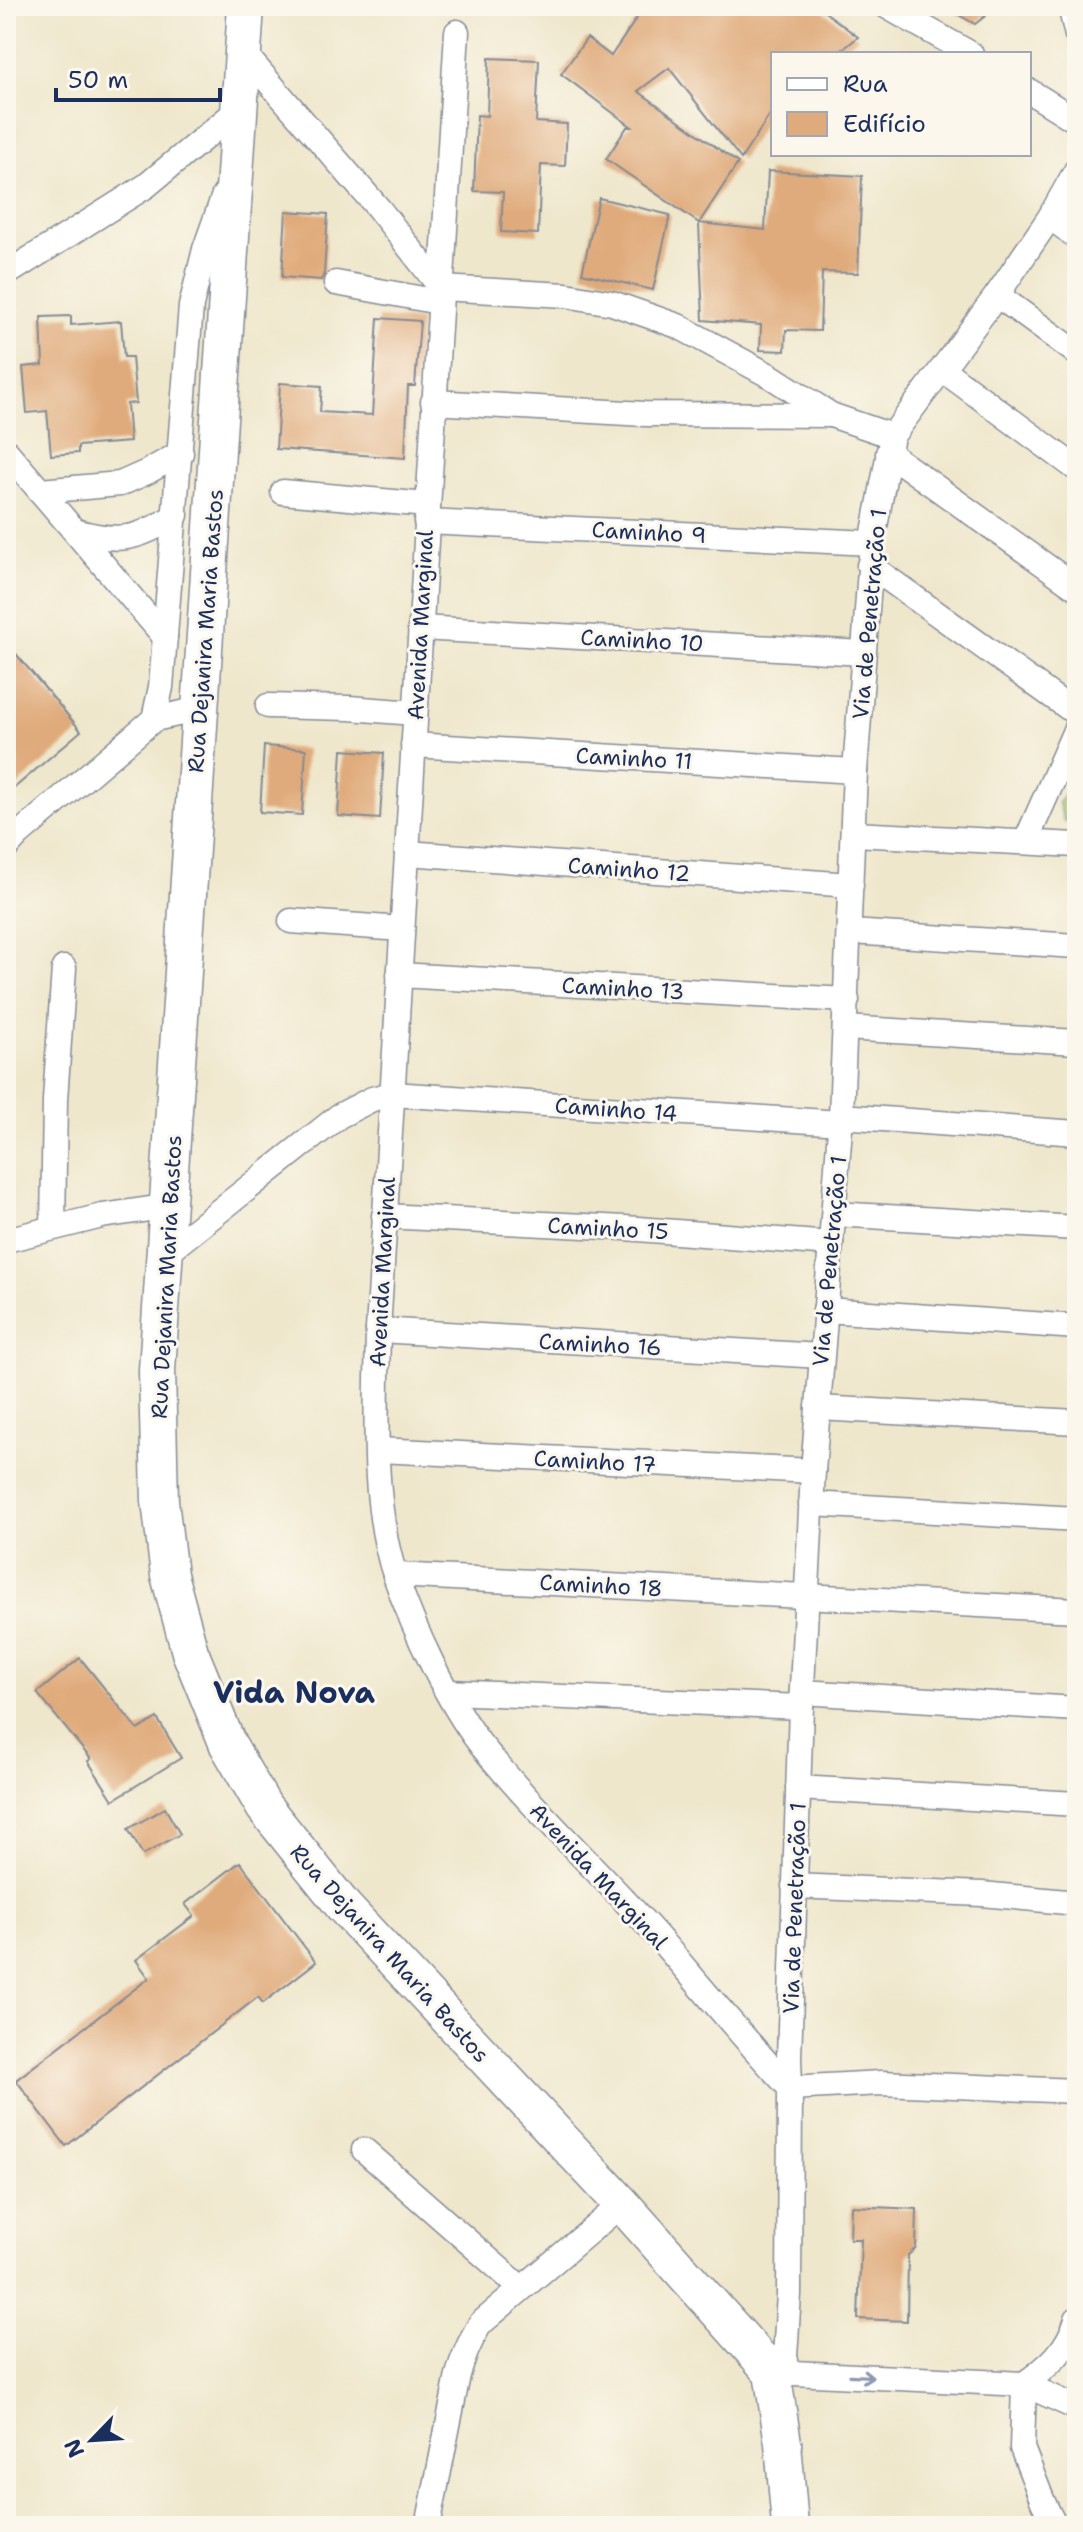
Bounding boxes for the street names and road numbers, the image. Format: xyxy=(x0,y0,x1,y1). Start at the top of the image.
street label: Rua Dejanira Maria Bastos xyxy=(181,488,230,774)
street label: Via de Penetração 1 xyxy=(846,508,893,721)
street label: Caminho 9 xyxy=(591,515,707,550)
street label: Avenida Marginal xyxy=(401,529,440,721)
street label: Caminho 10 xyxy=(580,623,704,658)
street label: Caminho 11 xyxy=(575,741,693,776)
street label: Caminho 12 xyxy=(567,851,691,888)
street label: Caminho 13 xyxy=(561,971,685,1006)
street label: Caminho 14 xyxy=(554,1091,678,1128)
street label: Rua Dejanira Maria Bastos xyxy=(145,1134,188,1420)
street label: Via de Penetração 1 xyxy=(806,1155,853,1368)
street label: Avenida Marginal xyxy=(363,1176,402,1368)
street label: Caminho 15 xyxy=(547,1211,669,1246)
street label: Caminho 16 xyxy=(538,1327,662,1362)
street label: Caminho 17 xyxy=(533,1444,657,1479)
street label: Caminho 18 xyxy=(539,1568,663,1603)
street label: Avenida Marginal xyxy=(523,1797,674,1956)
street label: Via de Penetração 1 xyxy=(776,1802,813,2014)
street label: Rua Dejanira Maria Bastos xyxy=(284,1838,496,2069)

